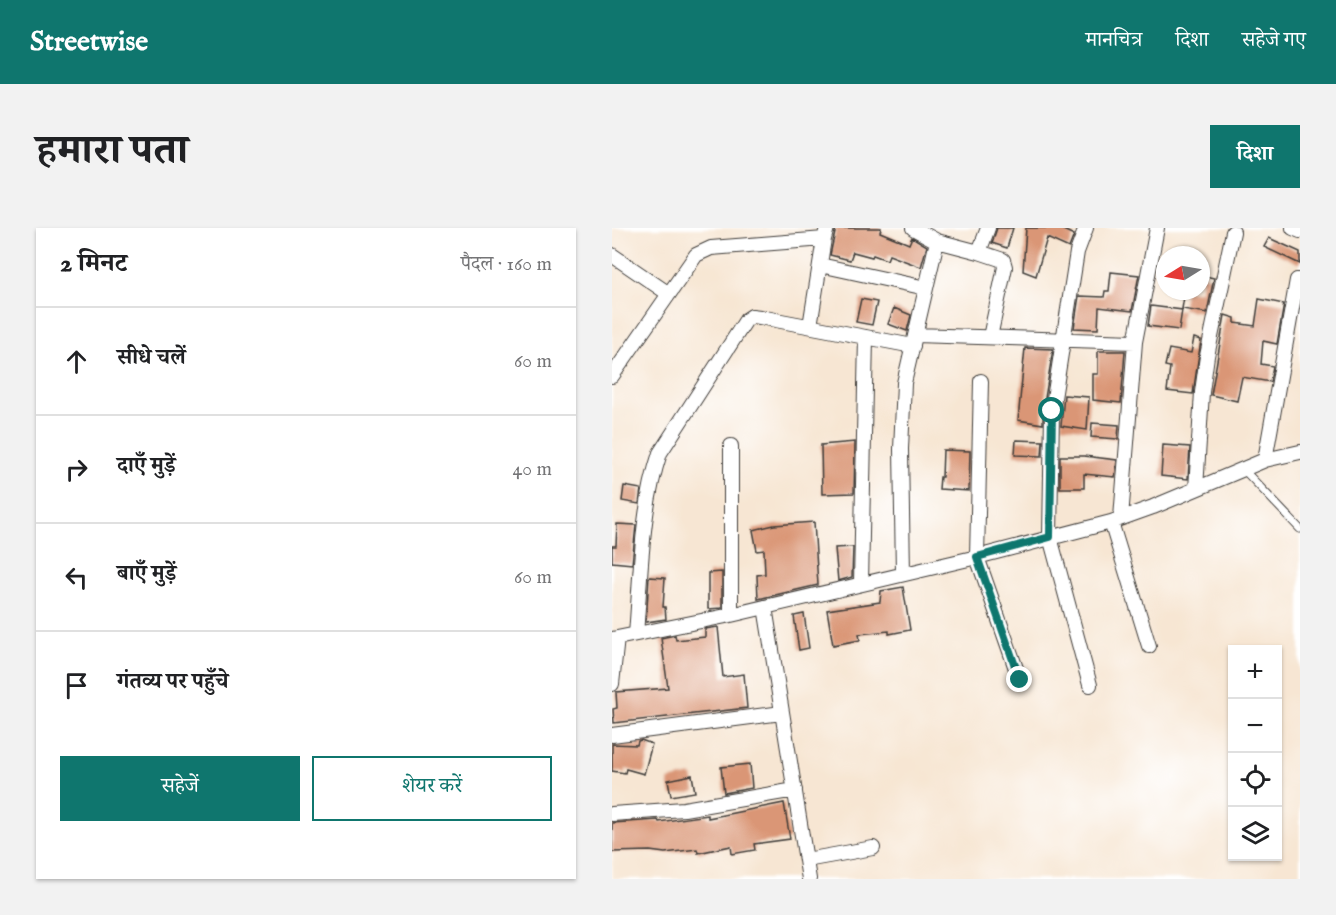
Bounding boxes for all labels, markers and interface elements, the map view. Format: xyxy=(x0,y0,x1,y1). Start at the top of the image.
text: Streetwise xyxy=(30,25,148,60)
text: मानचित्र xyxy=(1085,27,1142,54)
text: दिशा xyxy=(1175,27,1209,54)
text: सहेजे गए xyxy=(1242,27,1306,54)
text: हमारा पता xyxy=(36,125,188,178)
button: दिशा xyxy=(1210,125,1300,188)
north arrow xyxy=(1156,246,1210,300)
text: 2 मिनट xyxy=(60,247,127,280)
text: पैदल · 160 m xyxy=(461,252,552,277)
text: सीधे चलें xyxy=(117,344,186,372)
icon: ahead xyxy=(60,345,93,378)
text: 60 m xyxy=(514,349,552,374)
route start xyxy=(1038,397,1064,423)
text: दाएँ मुड़ें xyxy=(117,452,176,480)
icon: right xyxy=(60,453,93,486)
text: 40 m xyxy=(513,457,552,482)
text: बाएँ मुड़ें xyxy=(117,560,176,588)
icon: left xyxy=(60,561,93,594)
text: 60 m xyxy=(514,565,552,590)
map controls xyxy=(1228,645,1282,861)
button: + xyxy=(1228,645,1282,699)
route end xyxy=(1006,666,1032,692)
text: गंतव्य पर पहुँचे xyxy=(117,668,228,696)
icon: arrive xyxy=(60,669,93,702)
button: − xyxy=(1228,699,1282,753)
button: locate xyxy=(1228,753,1282,807)
button: सहेजें xyxy=(60,756,300,821)
button: शेयर करें xyxy=(312,756,552,821)
button: layers xyxy=(1228,807,1282,861)

